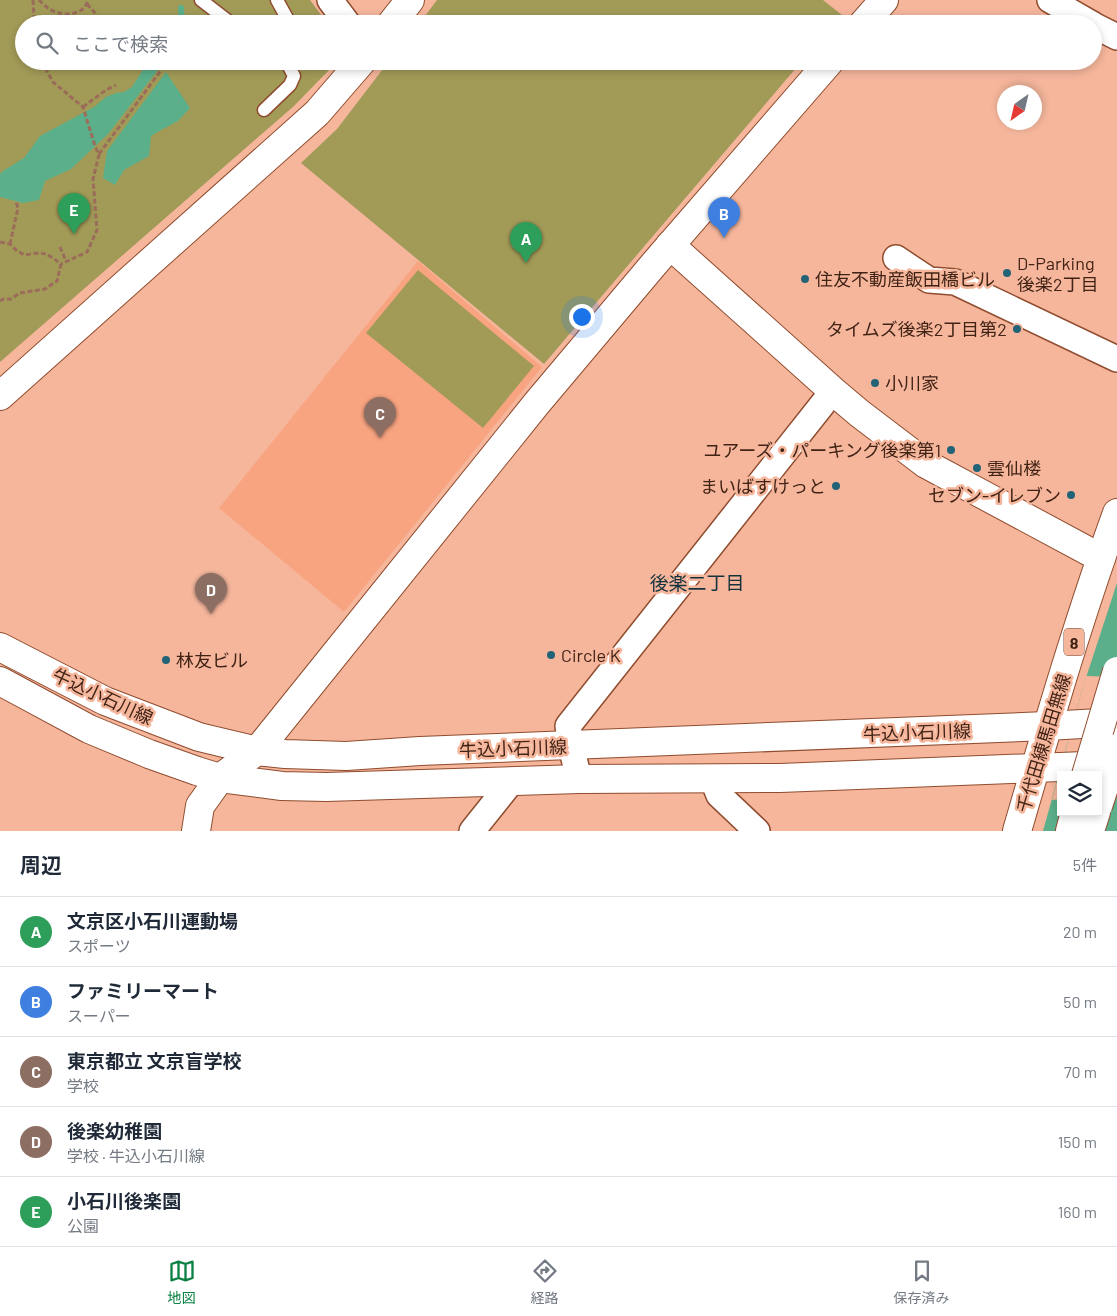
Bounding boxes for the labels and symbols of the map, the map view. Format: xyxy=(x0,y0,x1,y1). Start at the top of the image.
north arrow xyxy=(997,85,1042,130)
pin: E xyxy=(58,193,90,234)
pin: B xyxy=(708,197,740,238)
pin: A xyxy=(510,222,542,263)
place label: D-Parking 後楽2丁目 xyxy=(1017,252,1099,295)
marker: D-Parking 後楽2丁目 xyxy=(1001,267,1013,279)
place label: 住友不動産飯田橋ビル xyxy=(815,268,995,290)
marker: 住友不動産飯田橋ビル xyxy=(799,273,811,285)
your location xyxy=(569,304,595,330)
place label: タイムズ後楽2丁目第2 xyxy=(826,318,1007,340)
marker: タイムズ後楽2丁目第2 xyxy=(1011,323,1023,335)
place label: 小川家 xyxy=(885,372,939,394)
marker: 小川家 xyxy=(869,377,881,389)
pin: C xyxy=(364,397,396,438)
place label: ユアーズ・パーキング後楽第1 xyxy=(703,439,941,461)
marker: ユアーズ・パーキング後楽第1 xyxy=(945,444,957,456)
place label: 雲仙楼 xyxy=(987,457,1041,479)
marker: 雲仙楼 xyxy=(971,462,983,474)
place label: まいばすけっと xyxy=(700,475,826,497)
marker: まいばすけっと xyxy=(830,480,842,492)
place label: セブン-イレブン xyxy=(928,484,1061,506)
marker: セブン-イレブン xyxy=(1065,489,1077,501)
district label: 後楽二丁目 xyxy=(649,571,745,594)
pin: D xyxy=(195,573,227,614)
road number: 8 xyxy=(1064,628,1084,656)
place label: Circle K xyxy=(561,644,621,666)
place label: 林友ビル xyxy=(176,649,248,671)
marker: Circle K xyxy=(545,649,557,661)
marker: 林友ビル xyxy=(160,654,172,666)
street label: 牛込小石川線 xyxy=(49,663,157,729)
street label: 千代田練馬田無線 xyxy=(1011,671,1075,815)
street label: 牛込小石川線 xyxy=(863,719,971,745)
street label: 牛込小石川線 xyxy=(459,735,567,761)

